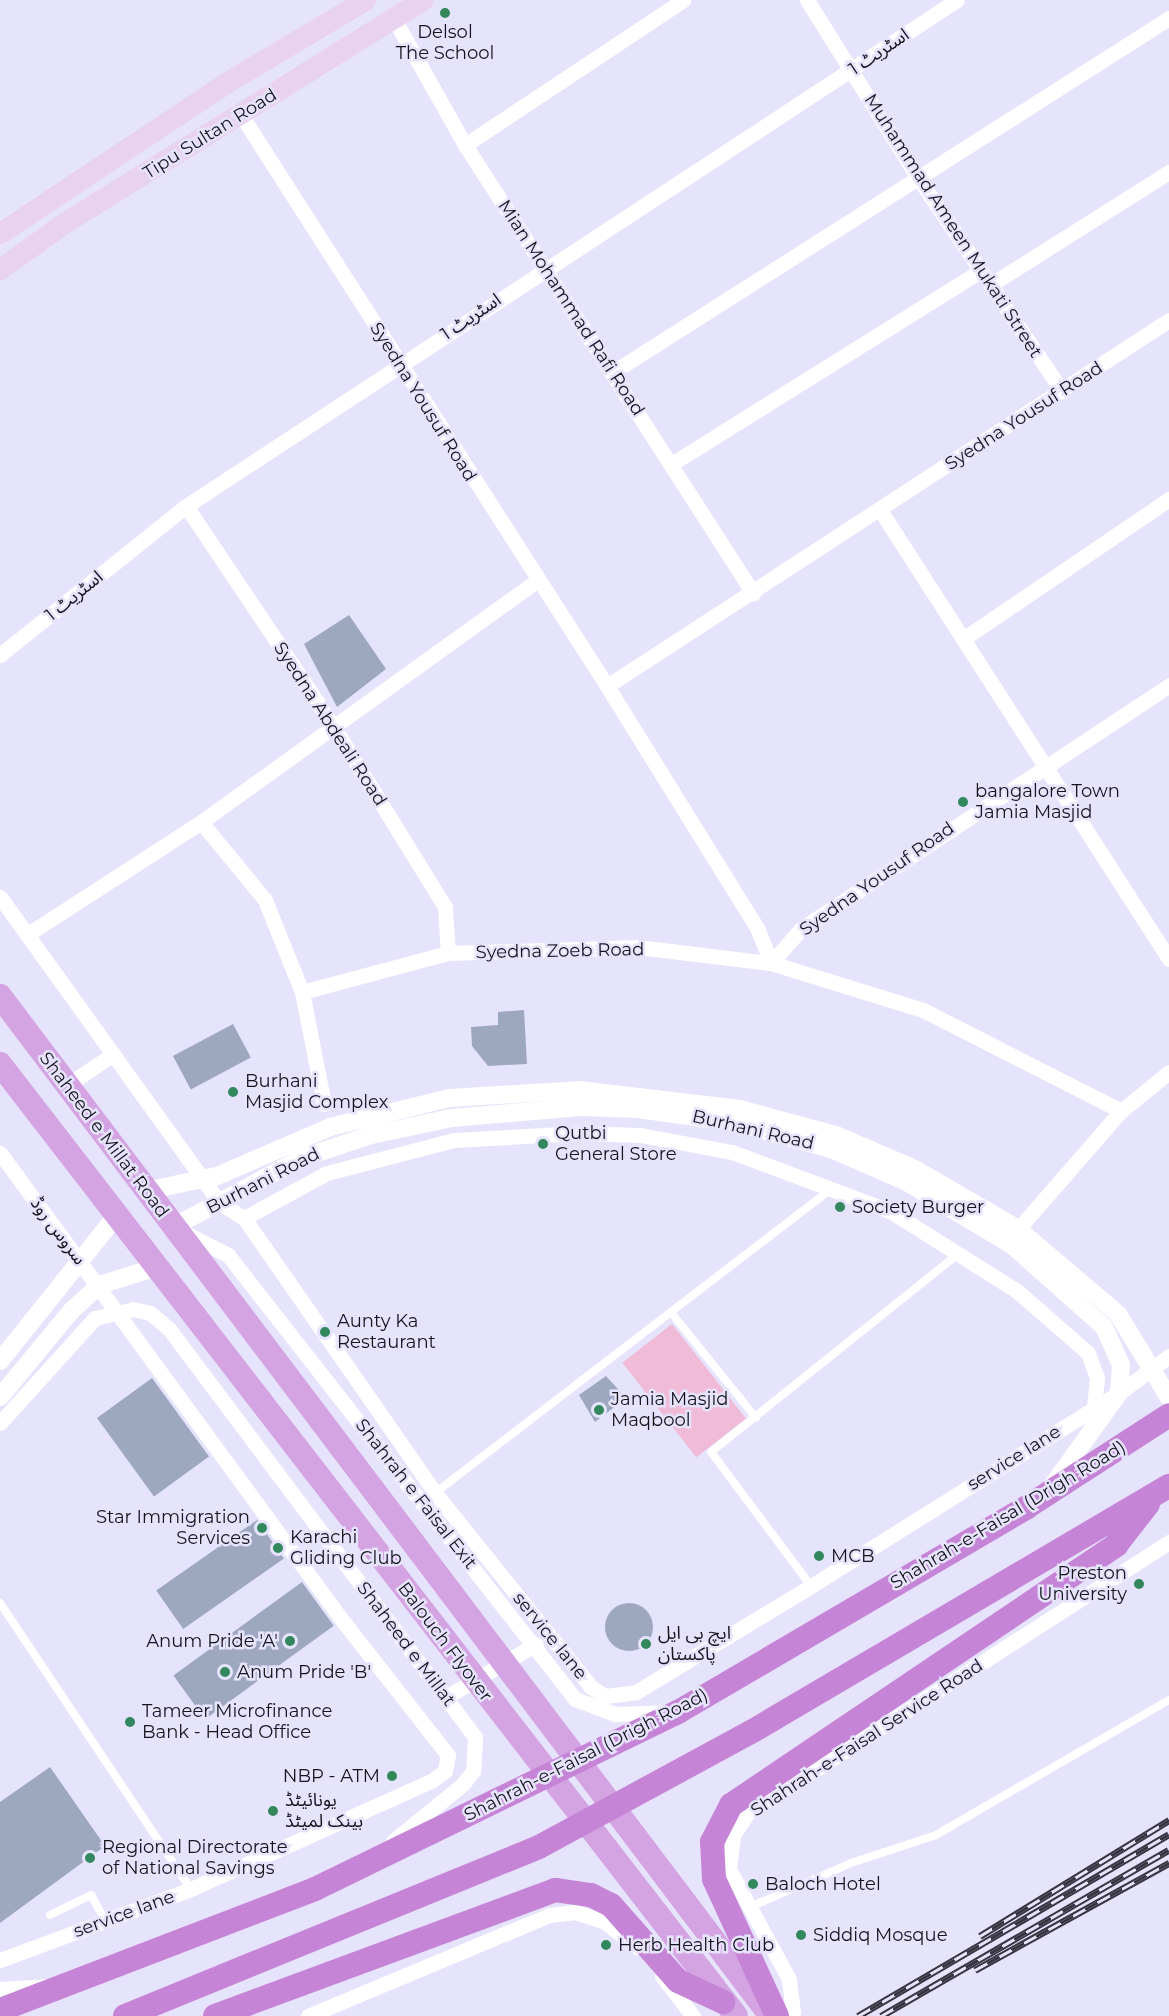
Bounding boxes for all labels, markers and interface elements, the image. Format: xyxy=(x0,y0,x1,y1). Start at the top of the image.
marker: Delsol The School xyxy=(438,6,452,20)
place label: Delsol The School xyxy=(396,22,494,64)
street label: اسٹریٹ 1 xyxy=(845,24,913,80)
street label: Tipu Sultan Road xyxy=(139,84,281,184)
street label: Muhammad Ameen Mukati Street xyxy=(859,90,1047,362)
street label: Mian Mohammad Rafi Road xyxy=(493,196,649,420)
street label: اسٹریٹ 1 xyxy=(437,289,505,345)
street label: Syedna Yousuf Road xyxy=(365,318,481,486)
street label: Syedna Yousuf Road xyxy=(941,357,1107,475)
street label: اسٹریٹ 1 xyxy=(41,566,107,626)
street label: Syedna Abdeali Road xyxy=(269,638,391,810)
place label: bangalore Town Jamia Masjid xyxy=(975,781,1120,824)
marker: bangalore Town Jamia Masjid xyxy=(956,795,970,809)
street label: Syedna Yousuf Road xyxy=(796,817,958,941)
street label: Syedna Zoeb Road xyxy=(475,939,645,963)
street label: Shaheed e Millat Road xyxy=(35,1048,173,1222)
place label: Burhani Masjid Complex xyxy=(245,1071,388,1114)
marker: Burhani Masjid Complex xyxy=(226,1085,240,1099)
street label: Burhani Road xyxy=(690,1105,816,1155)
place label: Qutbi General Store xyxy=(555,1123,677,1166)
marker: Qutbi General Store xyxy=(536,1137,550,1151)
street label: Burhani Road xyxy=(203,1143,323,1219)
street label: سروس روڈ xyxy=(26,1193,90,1269)
place label: Society Burger xyxy=(852,1196,984,1218)
marker: Society Burger xyxy=(833,1200,847,1214)
place label: Aunty Ka Restaurant xyxy=(337,1311,436,1354)
marker: Aunty Ka Restaurant xyxy=(318,1325,332,1339)
place label: Jamia Masjid Maqbool xyxy=(611,1389,728,1432)
marker: Jamia Masjid Maqbool xyxy=(592,1403,606,1417)
street label: Shahrah e Faisal Exit xyxy=(351,1415,481,1573)
street label: service lane xyxy=(963,1421,1065,1495)
street label: Shahrah-e-Faisal (Drigh Road) xyxy=(886,1436,1130,1594)
place label: Star Immigration Services xyxy=(96,1507,250,1550)
marker: Star Immigration Services xyxy=(255,1521,269,1535)
place label: Karachi Gliding Club xyxy=(290,1527,402,1570)
marker: Karachi Gliding Club xyxy=(271,1541,285,1555)
place label: MCB xyxy=(831,1545,875,1567)
marker: MCB xyxy=(812,1549,826,1563)
place label: Preston University xyxy=(1038,1563,1127,1606)
marker: Preston University xyxy=(1132,1577,1146,1591)
street label: Shaheed e Millat xyxy=(352,1578,460,1710)
street label: Balouch Flyover xyxy=(393,1578,497,1706)
street label: service lane xyxy=(508,1588,592,1684)
place label: ایچ بی ایل پاکستان xyxy=(658,1623,731,1666)
place label: Anum Pride 'A' xyxy=(146,1630,278,1652)
marker: Anum Pride 'A' xyxy=(283,1634,297,1648)
marker: ایچ بی ایل پاکستان xyxy=(639,1637,653,1651)
street label: Shahrah-e-Faisal Service Road xyxy=(747,1655,987,1821)
place label: Anum Pride 'B' xyxy=(237,1661,371,1683)
marker: Anum Pride 'B' xyxy=(218,1665,232,1679)
street label: Shahrah-e-Faisal (Drigh Road) xyxy=(461,1684,711,1826)
place label: Tameer Microfinance Bank - Head Office xyxy=(142,1701,332,1744)
marker: Tameer Microfinance Bank - Head Office xyxy=(123,1715,137,1729)
place label: NBP - ATM xyxy=(283,1765,380,1787)
marker: NBP - ATM xyxy=(385,1769,399,1783)
place label: یونائیٹڈ بینک لمیٹڈ xyxy=(285,1790,363,1832)
marker: یونائیٹڈ بینک لمیٹڈ xyxy=(266,1804,280,1818)
place label: Regional Directorate of National Savings xyxy=(102,1837,288,1880)
marker: Regional Directorate of National Savings xyxy=(83,1851,97,1865)
place label: Baloch Hotel xyxy=(765,1873,881,1895)
marker: Baloch Hotel xyxy=(746,1877,760,1891)
street label: service lane xyxy=(71,1886,177,1942)
place label: Siddiq Mosque xyxy=(813,1924,948,1946)
marker: Siddiq Mosque xyxy=(794,1928,808,1942)
place label: Herb Health Club xyxy=(618,1934,774,1956)
marker: Herb Health Club xyxy=(599,1938,613,1952)

